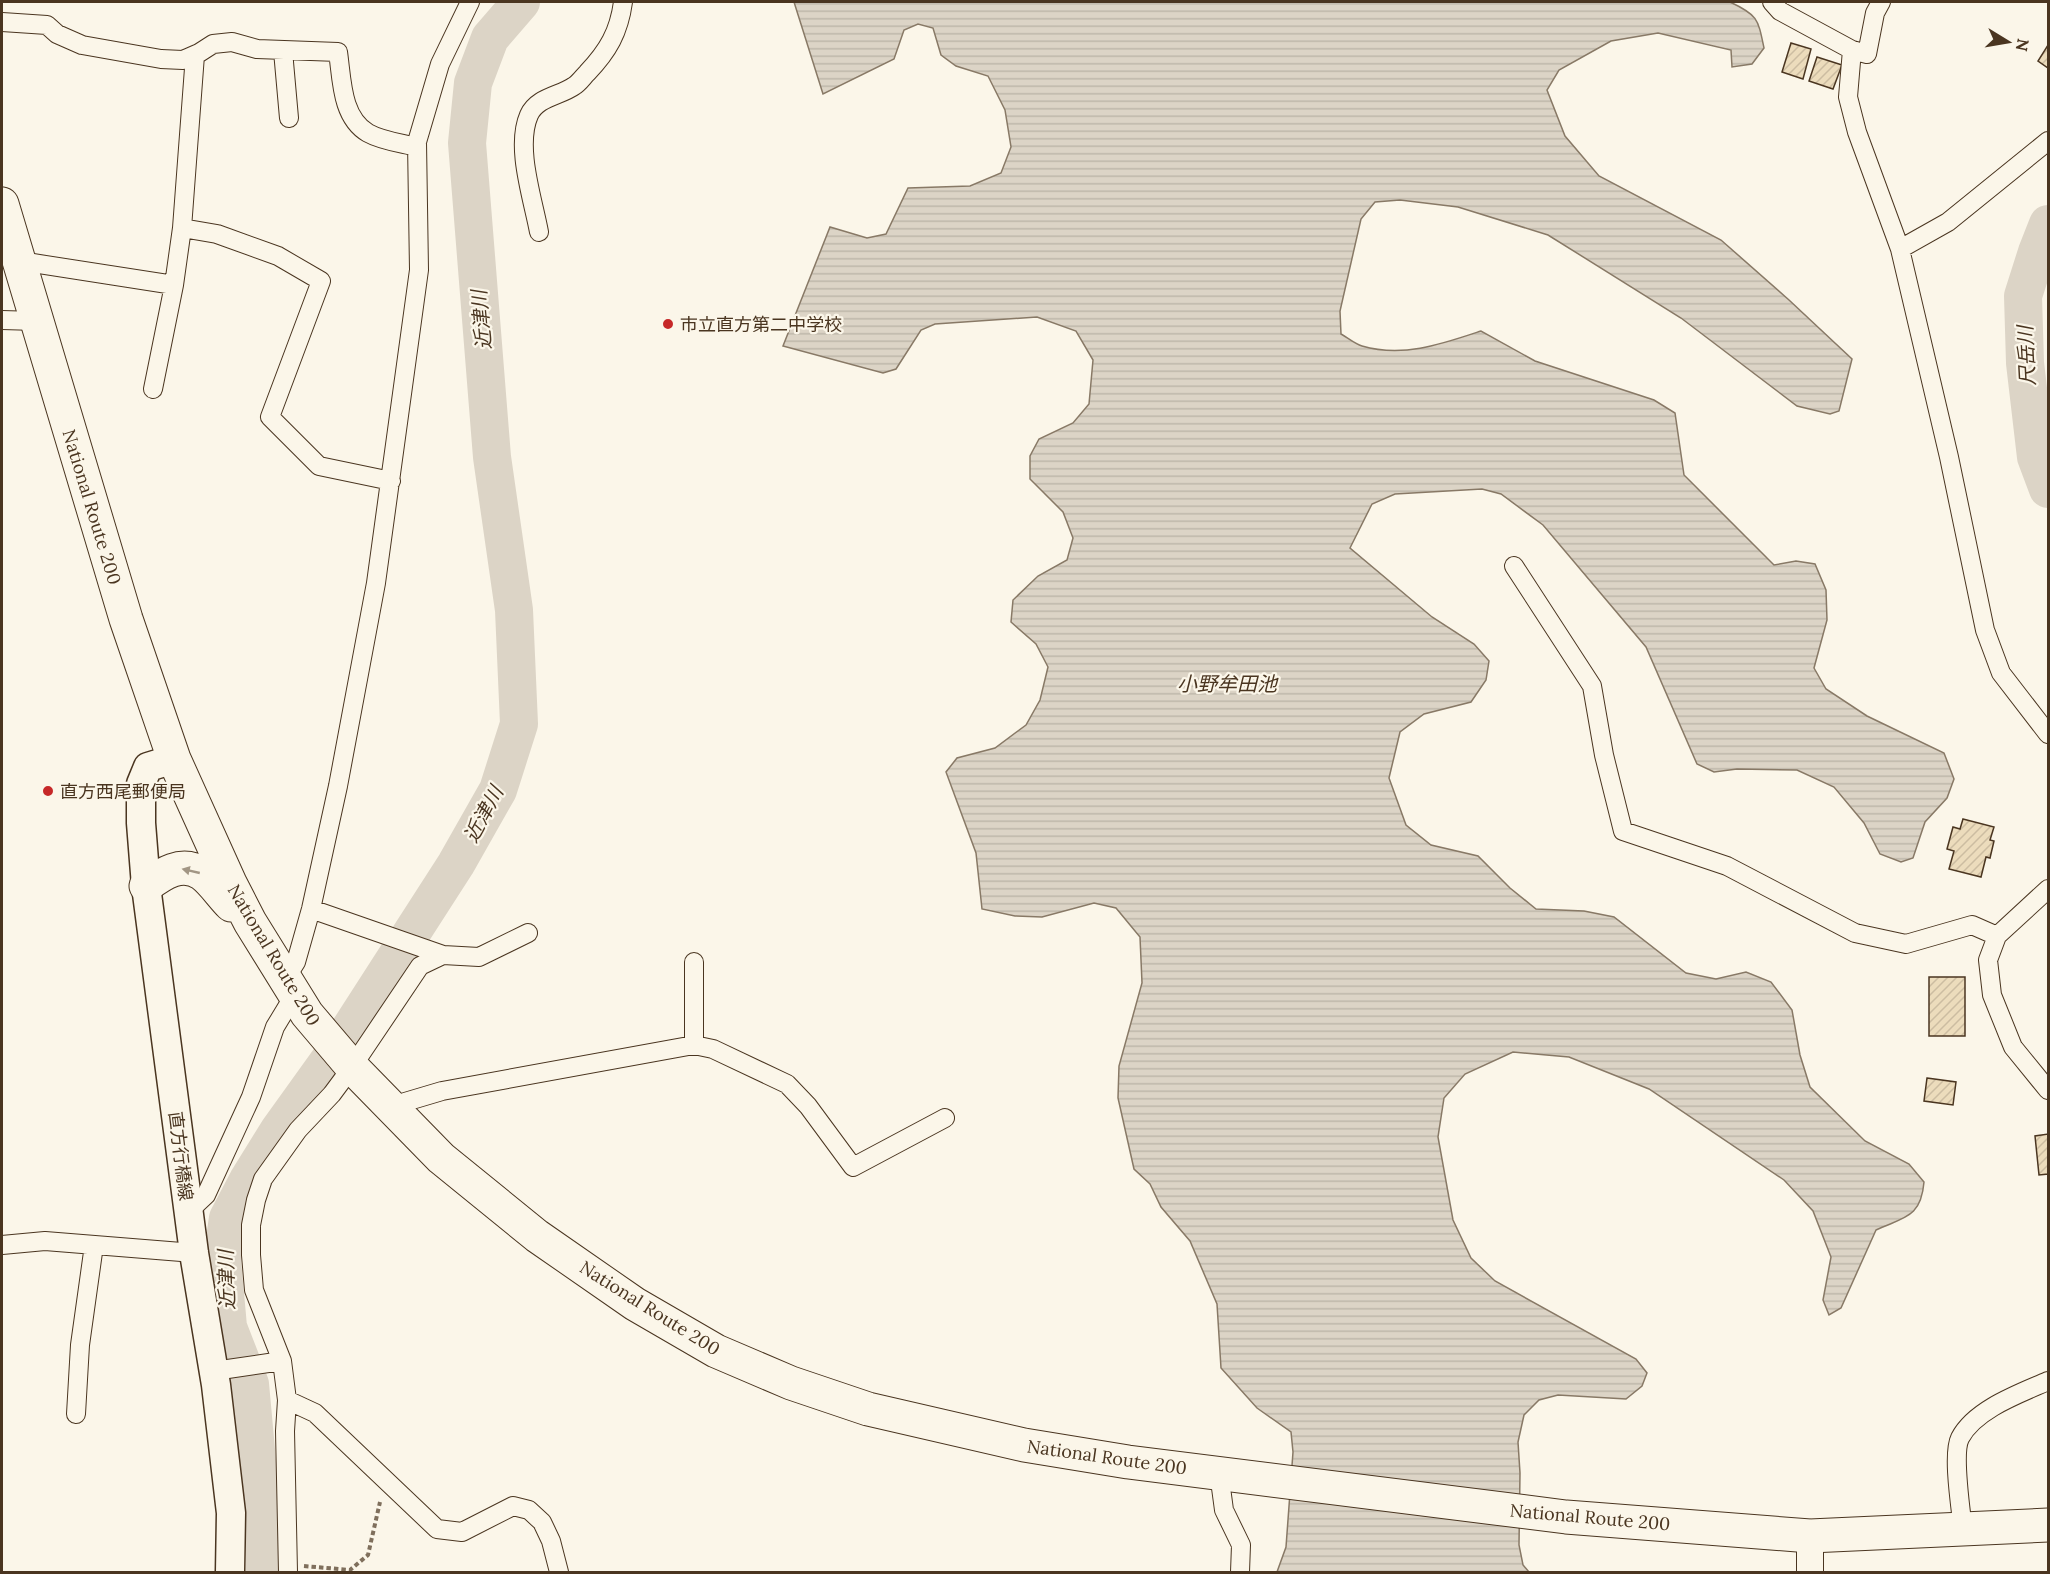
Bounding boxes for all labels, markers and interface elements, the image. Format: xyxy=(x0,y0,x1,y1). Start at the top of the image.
north arrow xyxy=(1978,12,2038,72)
text: N xyxy=(2012,37,2034,53)
water label: 近津川 xyxy=(466,287,496,351)
place label: 市立直方第二中学校 xyxy=(680,313,842,336)
marker: 市立直方第二中学校 xyxy=(661,317,675,331)
water label: 尺岳川 xyxy=(2012,323,2040,387)
street label: National Route 200 xyxy=(57,427,127,587)
water label: 小野牟田池 xyxy=(1177,671,1279,696)
place label: 直方西尾郵便局 xyxy=(60,780,186,803)
water label: 近津川 xyxy=(458,780,509,846)
marker: 直方西尾郵便局 xyxy=(41,784,55,798)
one-way arrow xyxy=(181,866,200,875)
street label: National Route 200 xyxy=(223,880,325,1030)
street label: 直方行橋線 xyxy=(164,1110,198,1202)
water label: 近津川 xyxy=(212,1248,240,1310)
street label: National Route 200 xyxy=(576,1256,724,1360)
street label: National Route 200 xyxy=(1026,1434,1188,1480)
street label: National Route 200 xyxy=(1509,1499,1671,1535)

